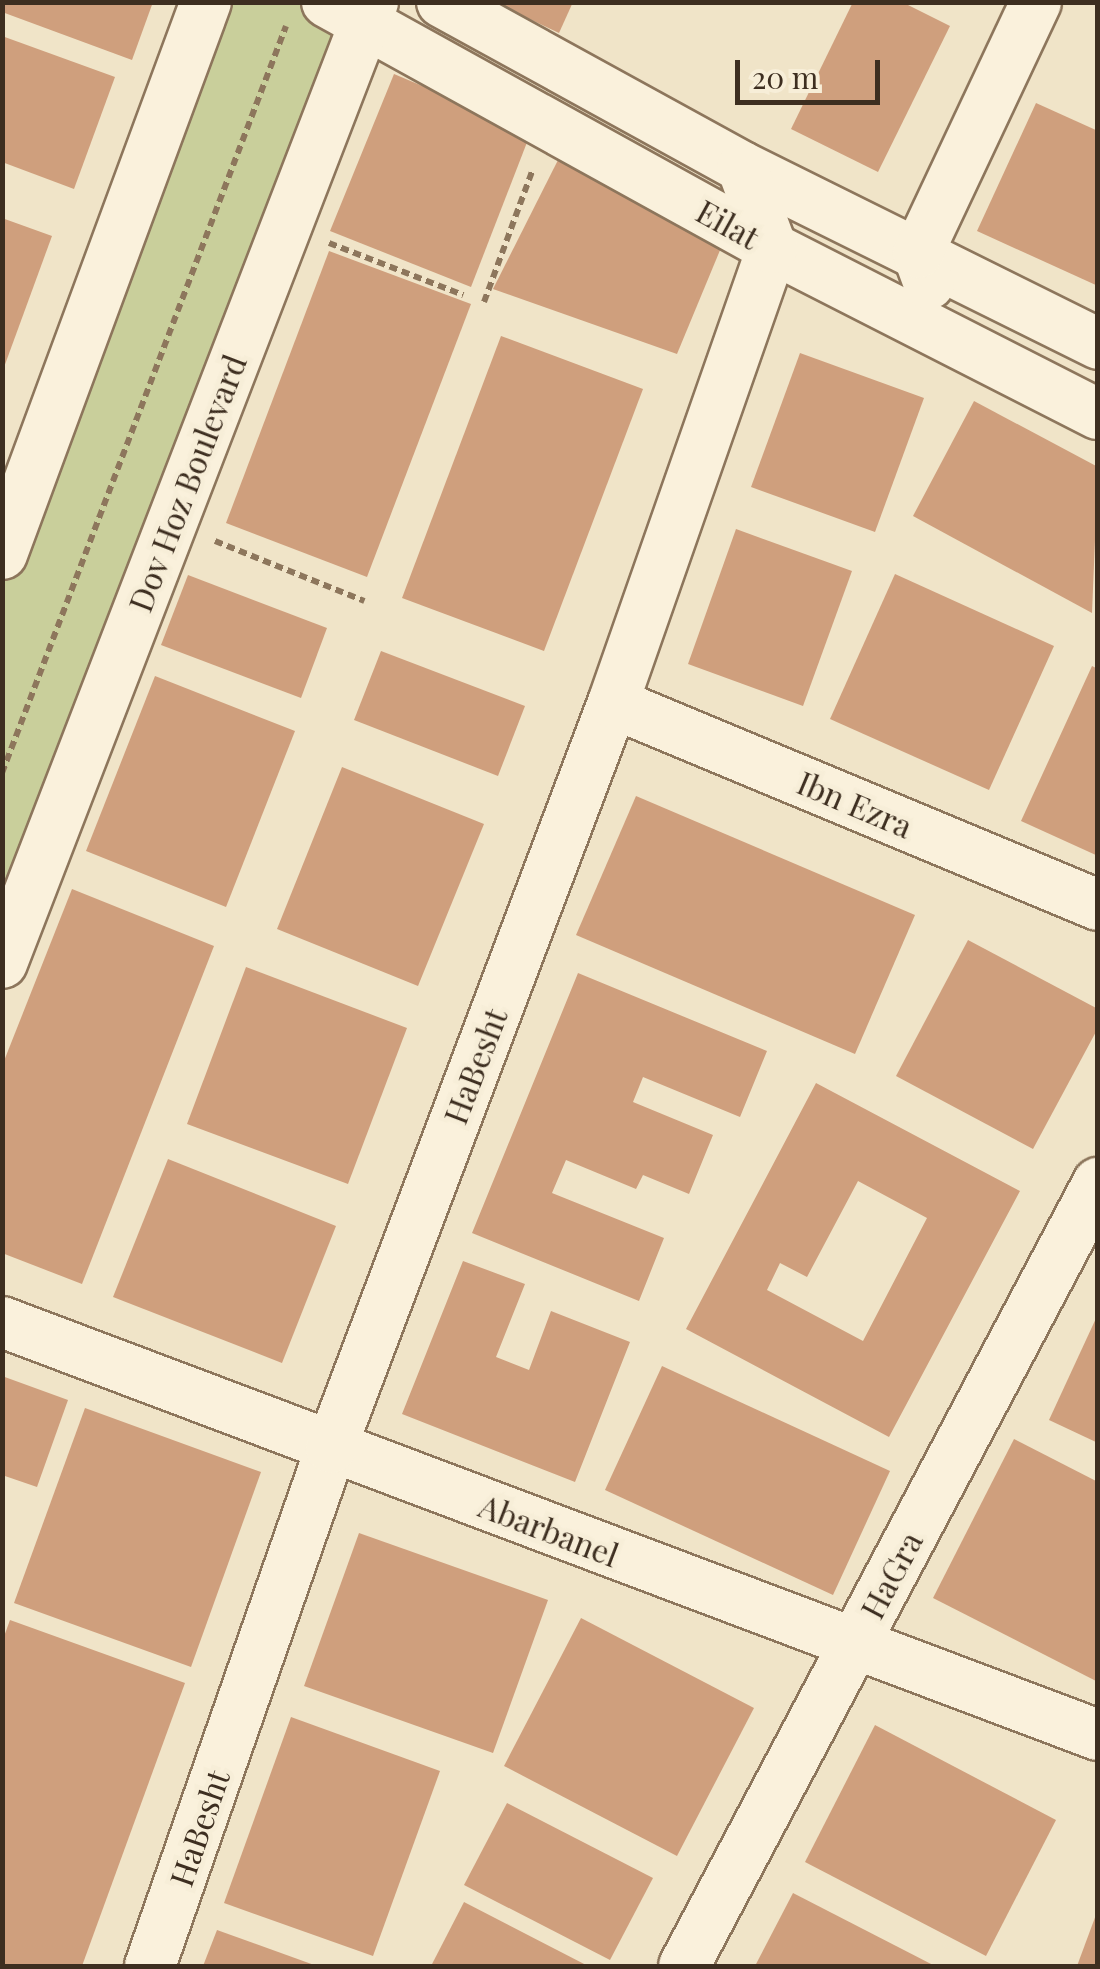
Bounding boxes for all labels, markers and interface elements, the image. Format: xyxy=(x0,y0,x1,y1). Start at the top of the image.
scale bar xyxy=(740,40,885,102)
text: 20 m xyxy=(752,57,818,97)
street label: Eilat xyxy=(690,191,766,257)
street label: Dov Hoz Boulevard xyxy=(120,349,254,617)
street label: Ibn Ezra xyxy=(792,763,918,845)
street label: HaBesht xyxy=(435,1003,515,1129)
street label: Abarbanel xyxy=(474,1486,624,1574)
street label: HaGra xyxy=(852,1525,930,1625)
street label: HaBesht xyxy=(161,1765,237,1891)

